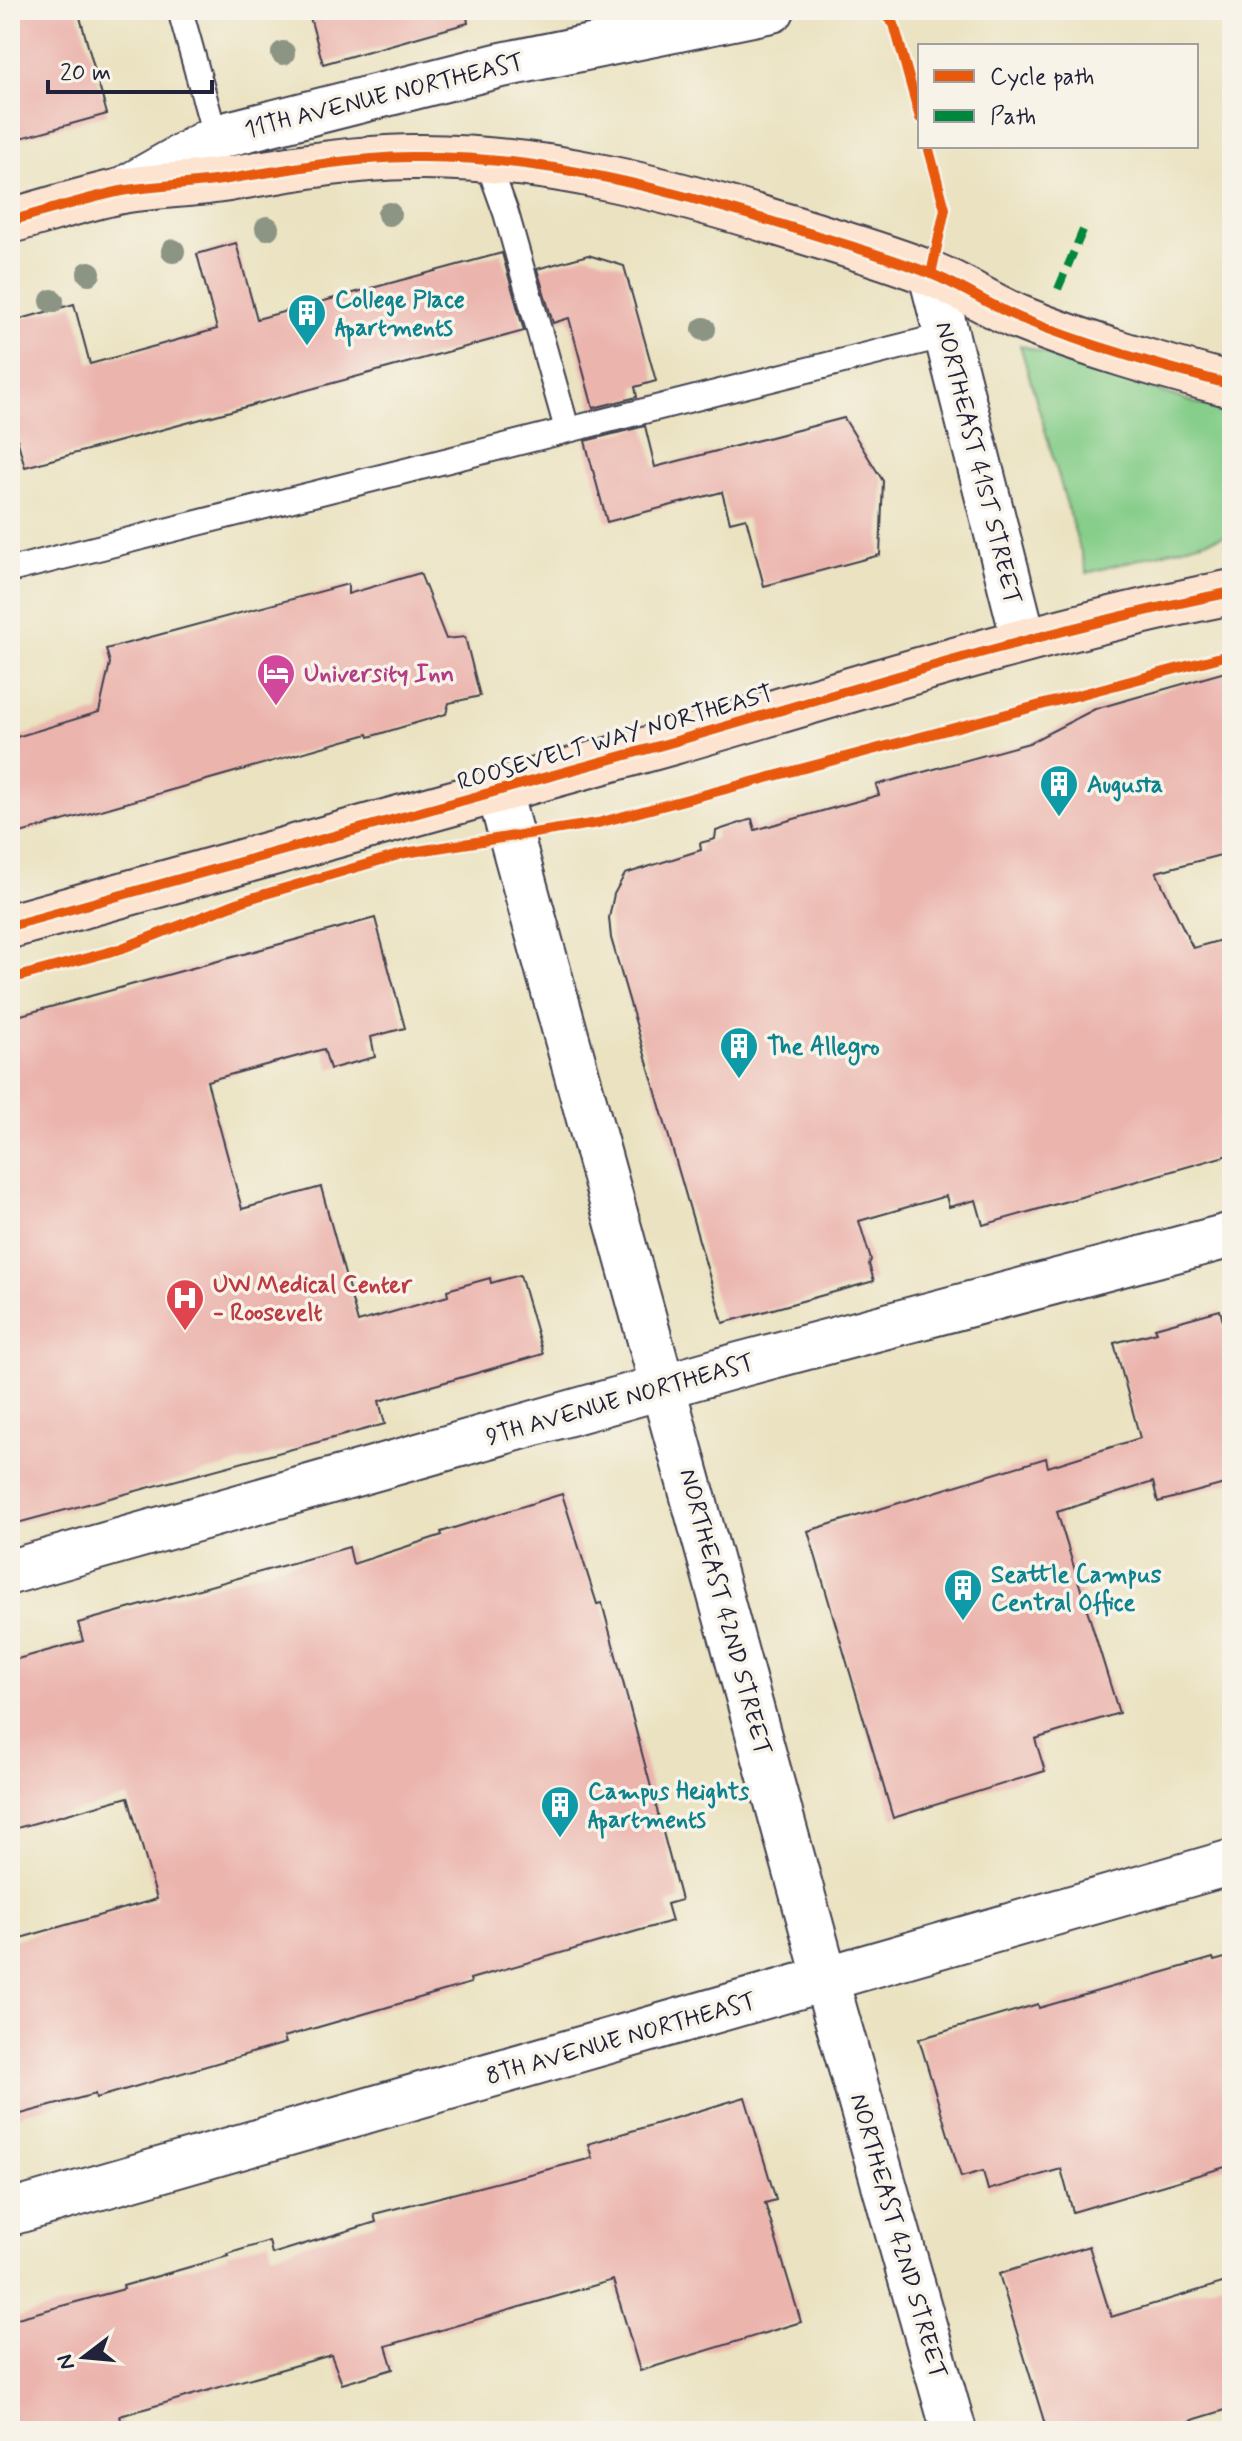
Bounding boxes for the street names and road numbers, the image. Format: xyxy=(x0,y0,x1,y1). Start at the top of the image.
street label: 11TH AVENUE NORTHEAST xyxy=(241,47,527,146)
street label: NORTHEAST 41ST STREET xyxy=(927,319,1028,608)
street label: ROOSEVELT WAY NORTHEAST xyxy=(454,678,777,798)
street label: 9TH AVENUE NORTHEAST xyxy=(483,1347,758,1454)
street label: NORTHEAST 42ND STREET xyxy=(671,1466,778,1759)
street label: 8TH AVENUE NORTHEAST xyxy=(483,1986,760,2093)
street label: NORTHEAST 42ND STREET xyxy=(842,2090,953,2383)

